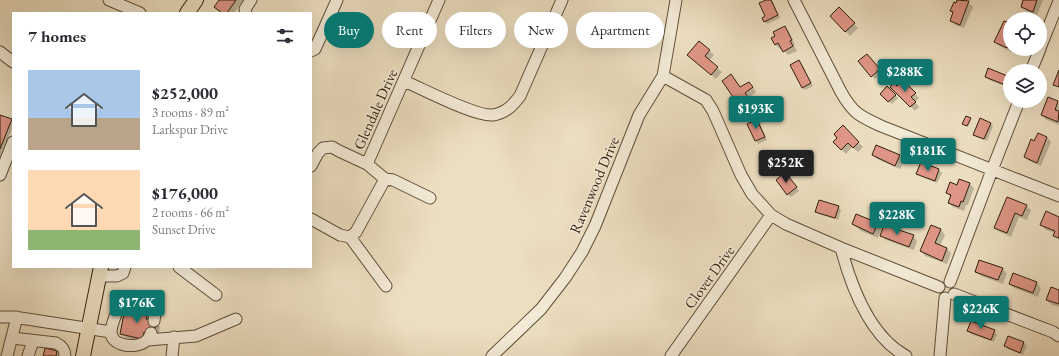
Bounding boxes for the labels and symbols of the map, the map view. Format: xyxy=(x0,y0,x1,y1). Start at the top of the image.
pin: $288K xyxy=(877,59,933,93)
street label: Glendale Drive xyxy=(349,66,401,152)
pin: $193K xyxy=(728,96,784,130)
street label: Ravenwood Drive xyxy=(565,134,623,236)
pin: $181K xyxy=(900,138,956,172)
pin: $252K xyxy=(758,150,814,184)
pin: $228K xyxy=(869,202,925,236)
street label: Clover Drive xyxy=(680,242,738,312)
pin: $176K xyxy=(109,290,165,324)
pin: $226K xyxy=(953,296,1009,330)

